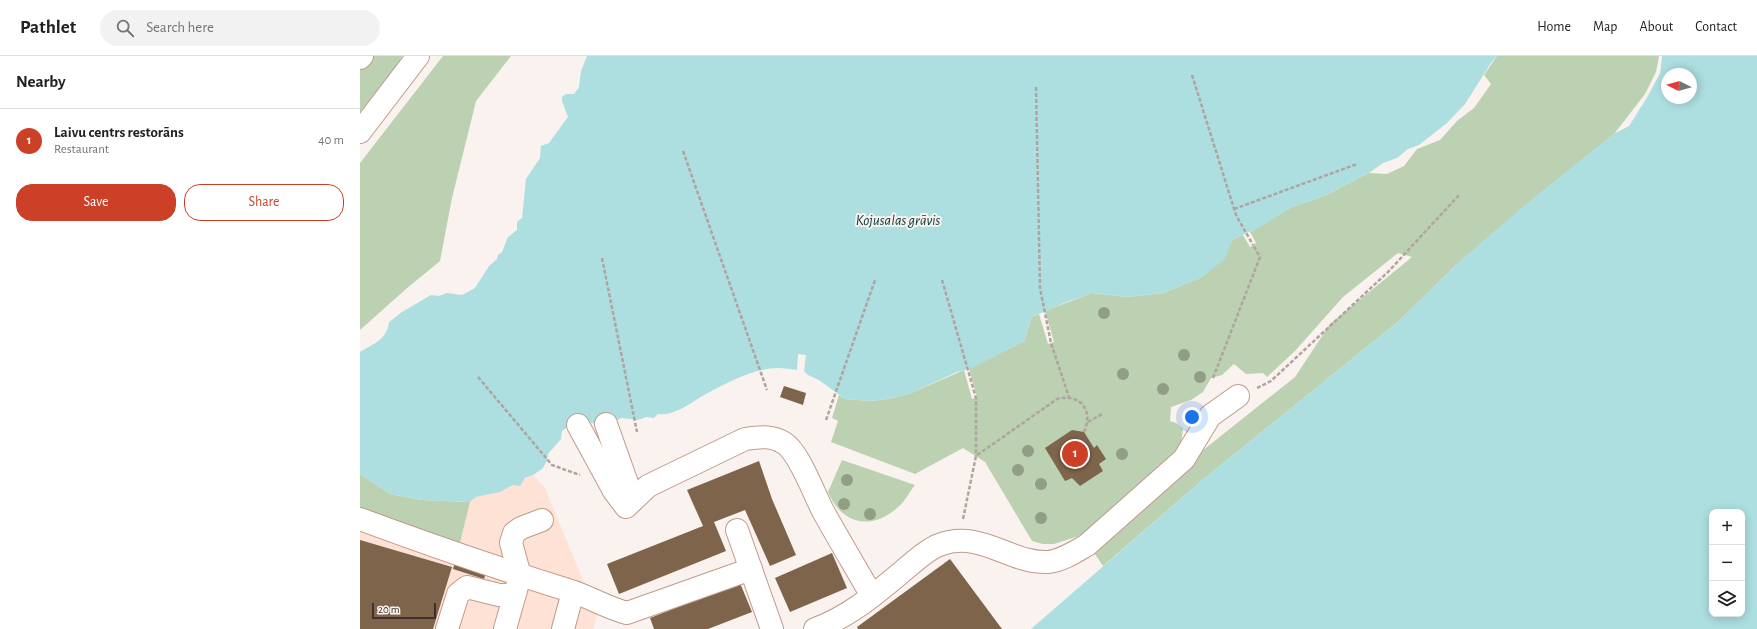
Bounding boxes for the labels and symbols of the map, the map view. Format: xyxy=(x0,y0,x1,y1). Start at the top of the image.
north arrow xyxy=(1661,68,1697,104)
water label: Kojusalas grāvis xyxy=(856,213,941,228)
your location xyxy=(1182,407,1202,427)
pin: 1 xyxy=(1062,439,1088,469)
scale bar xyxy=(372,601,436,620)

